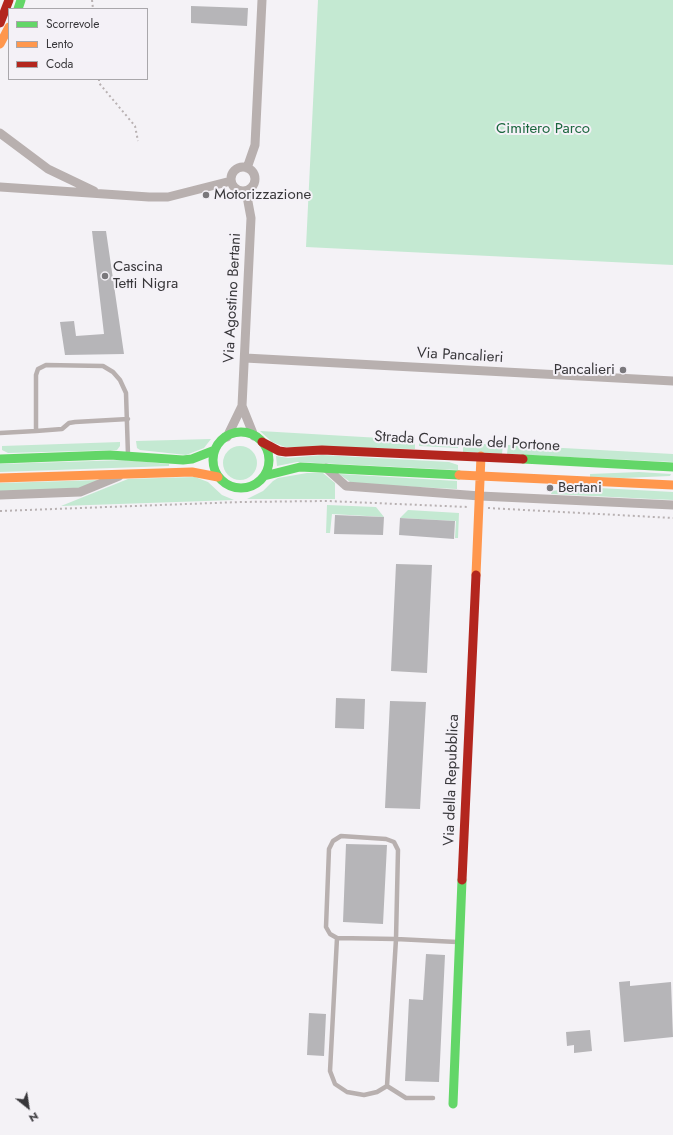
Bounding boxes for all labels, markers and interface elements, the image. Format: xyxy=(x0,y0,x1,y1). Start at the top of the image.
legend xyxy=(8,8,148,80)
text: Scorrevole xyxy=(46,15,100,33)
text: Lento xyxy=(46,35,73,53)
text: Coda xyxy=(46,55,73,73)
park label: Cimitero Parco xyxy=(496,120,590,138)
place label: Motorizzazione xyxy=(214,186,311,204)
marker: Motorizzazione xyxy=(201,190,211,200)
street label: Via Agostino Bertani xyxy=(221,233,245,363)
place label: Cascina Tetti Nigra xyxy=(113,258,178,293)
marker: Cascina Tetti Nigra xyxy=(100,271,110,281)
street label: Via Pancalieri xyxy=(416,345,504,367)
place label: Pancalieri xyxy=(554,361,615,379)
marker: Pancalieri xyxy=(618,365,628,375)
street label: Strada Comunale del Portone xyxy=(374,428,560,456)
place label: Bertani xyxy=(558,479,602,497)
marker: Bertani xyxy=(545,483,555,493)
street label: Via della Repubblica xyxy=(441,714,463,846)
north arrow xyxy=(8,1087,48,1127)
text: N xyxy=(26,1108,42,1127)

